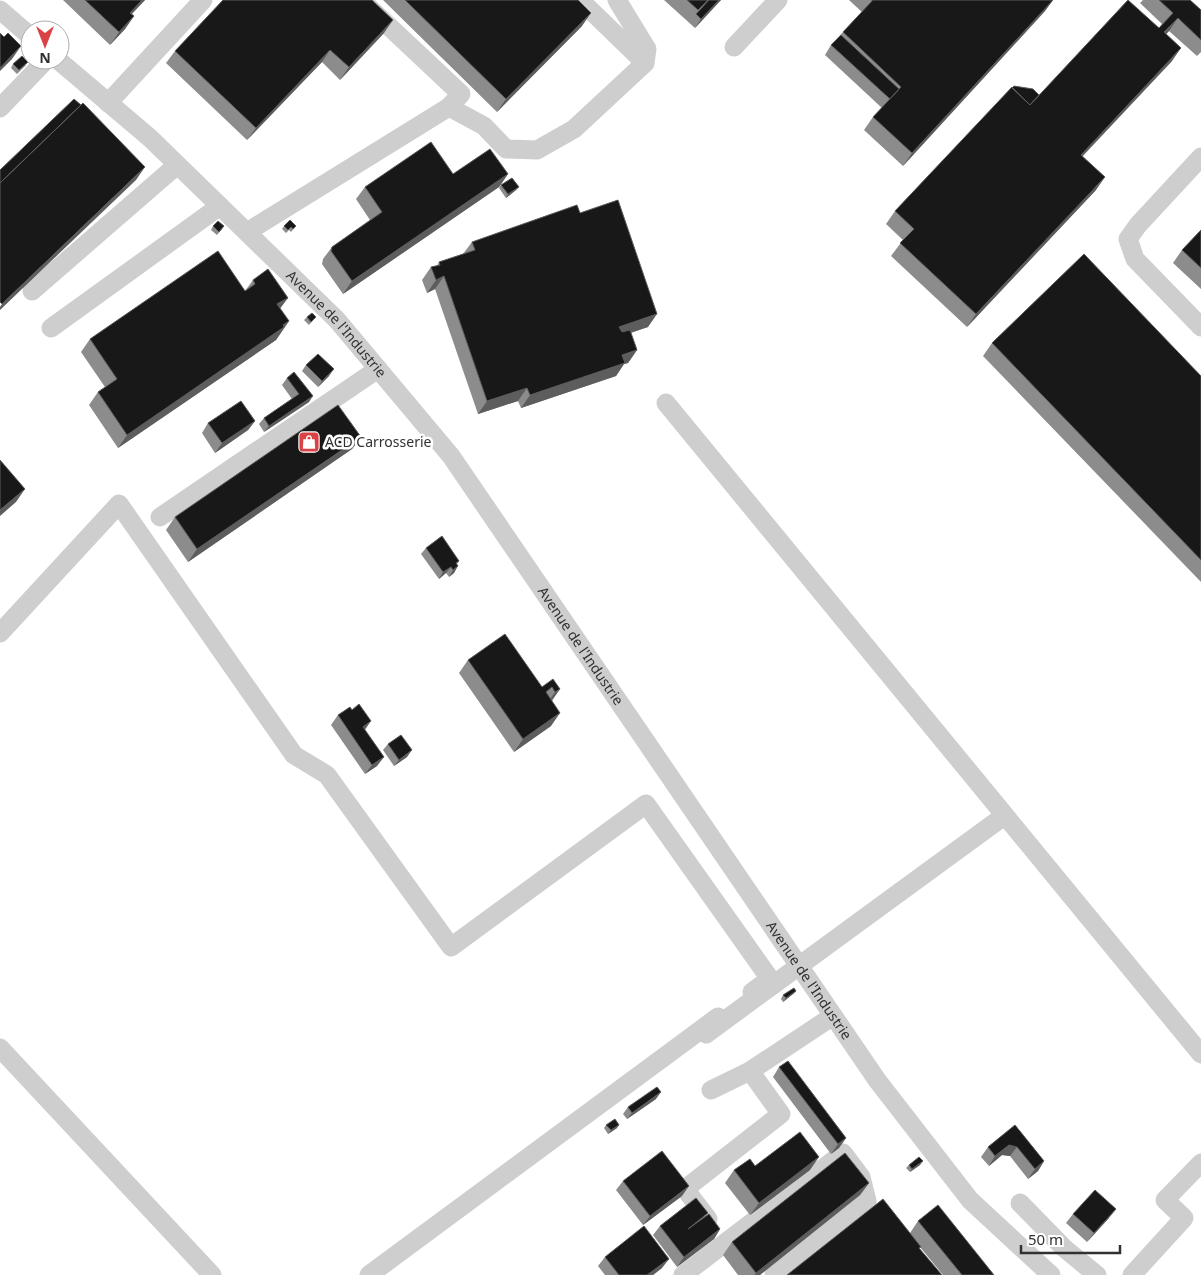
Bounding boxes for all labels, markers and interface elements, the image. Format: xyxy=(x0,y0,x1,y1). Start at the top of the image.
north arrow xyxy=(20,20,70,70)
text: N xyxy=(39,49,51,68)
street label: Avenue de l'Industrie xyxy=(282,266,391,381)
shop icon: ACD Carrosserie xyxy=(297,430,321,454)
place label: ACD Carrosserie xyxy=(325,432,432,451)
street label: Avenue de l'Industrie xyxy=(534,583,628,709)
street label: Avenue de l'Industrie xyxy=(762,917,857,1043)
scale bar xyxy=(1021,1222,1120,1254)
text: 50 m xyxy=(1028,1229,1063,1249)

